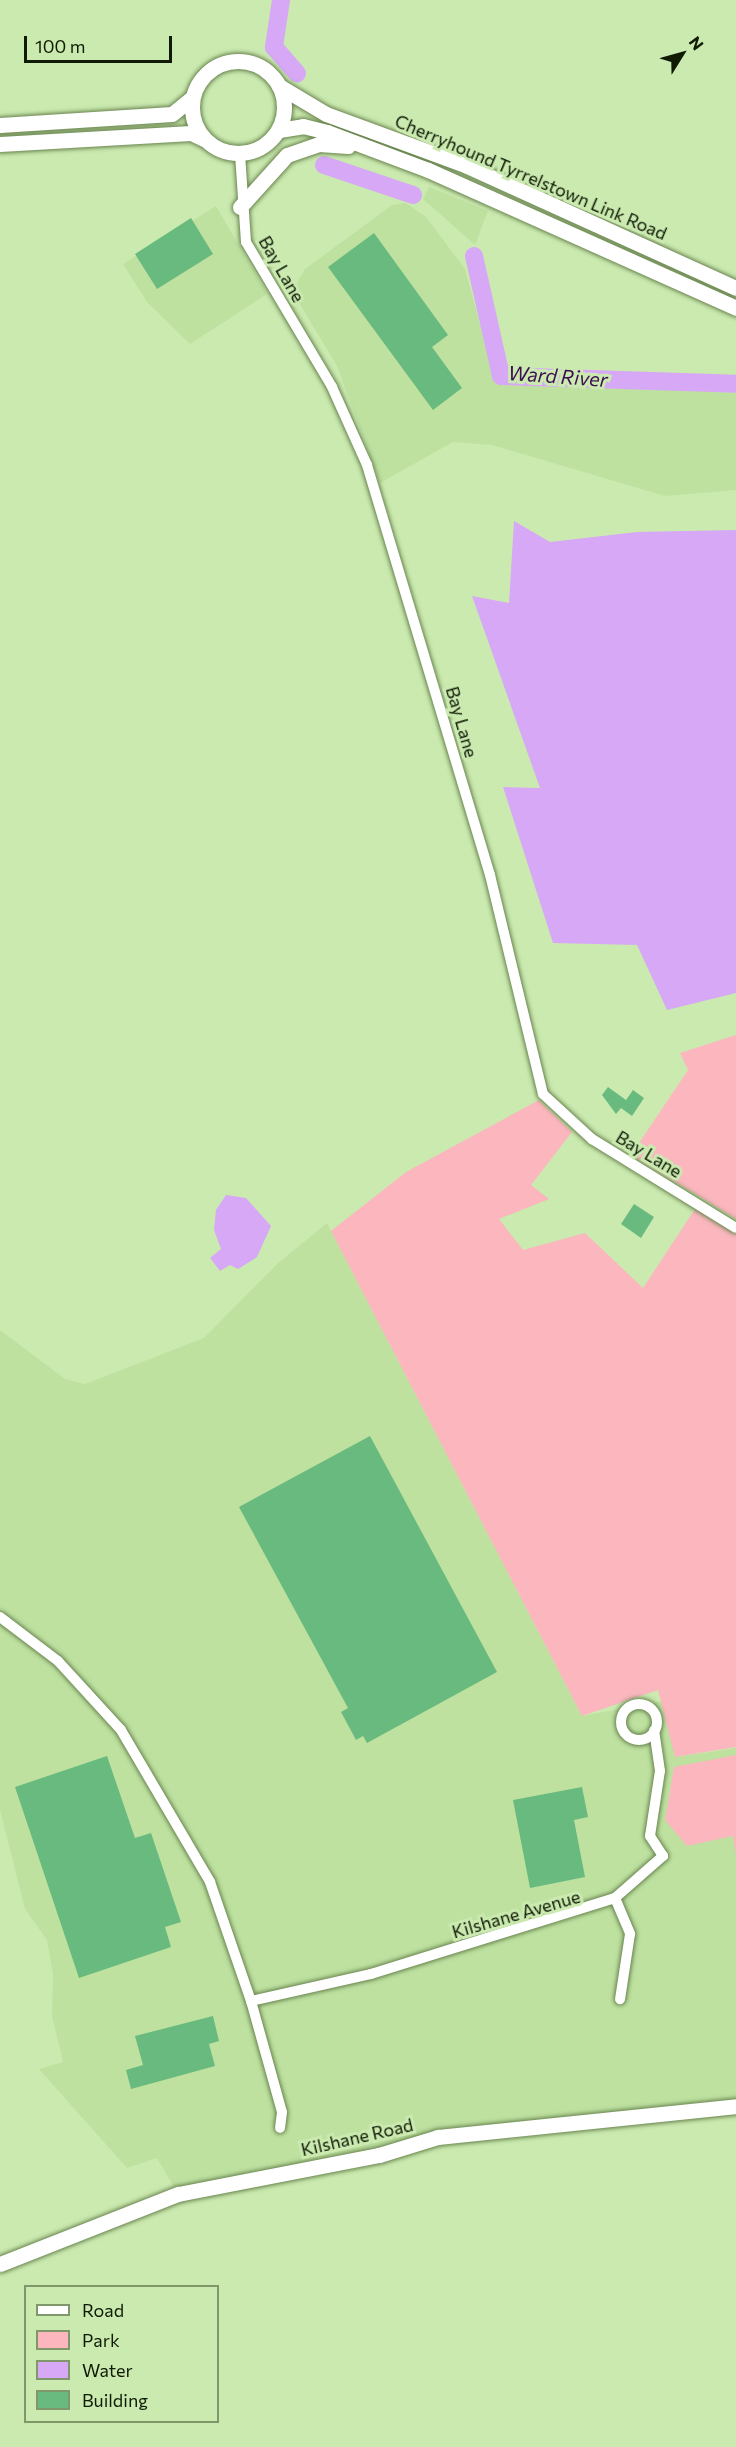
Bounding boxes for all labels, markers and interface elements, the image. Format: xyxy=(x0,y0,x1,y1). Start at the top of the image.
scale bar xyxy=(27,24,176,62)
north arrow xyxy=(652,24,712,84)
text: N xyxy=(686,32,708,53)
text: 100 m xyxy=(35,35,85,57)
street label: Cherryhound Tyrrelstown Link Road xyxy=(392,110,670,244)
street label: Bay Lane xyxy=(254,232,310,306)
water label: Ward River xyxy=(507,361,609,391)
street label: Bay Lane xyxy=(442,684,482,760)
street label: Bay Lane xyxy=(612,1126,686,1182)
street label: Kilshane Avenue xyxy=(449,1885,583,1943)
street label: Kilshane Road xyxy=(299,2114,415,2160)
legend xyxy=(24,2285,219,2423)
text: Road xyxy=(82,2299,124,2321)
text: Park xyxy=(82,2329,120,2351)
text: Water xyxy=(82,2359,133,2381)
text: Building xyxy=(82,2389,148,2411)

